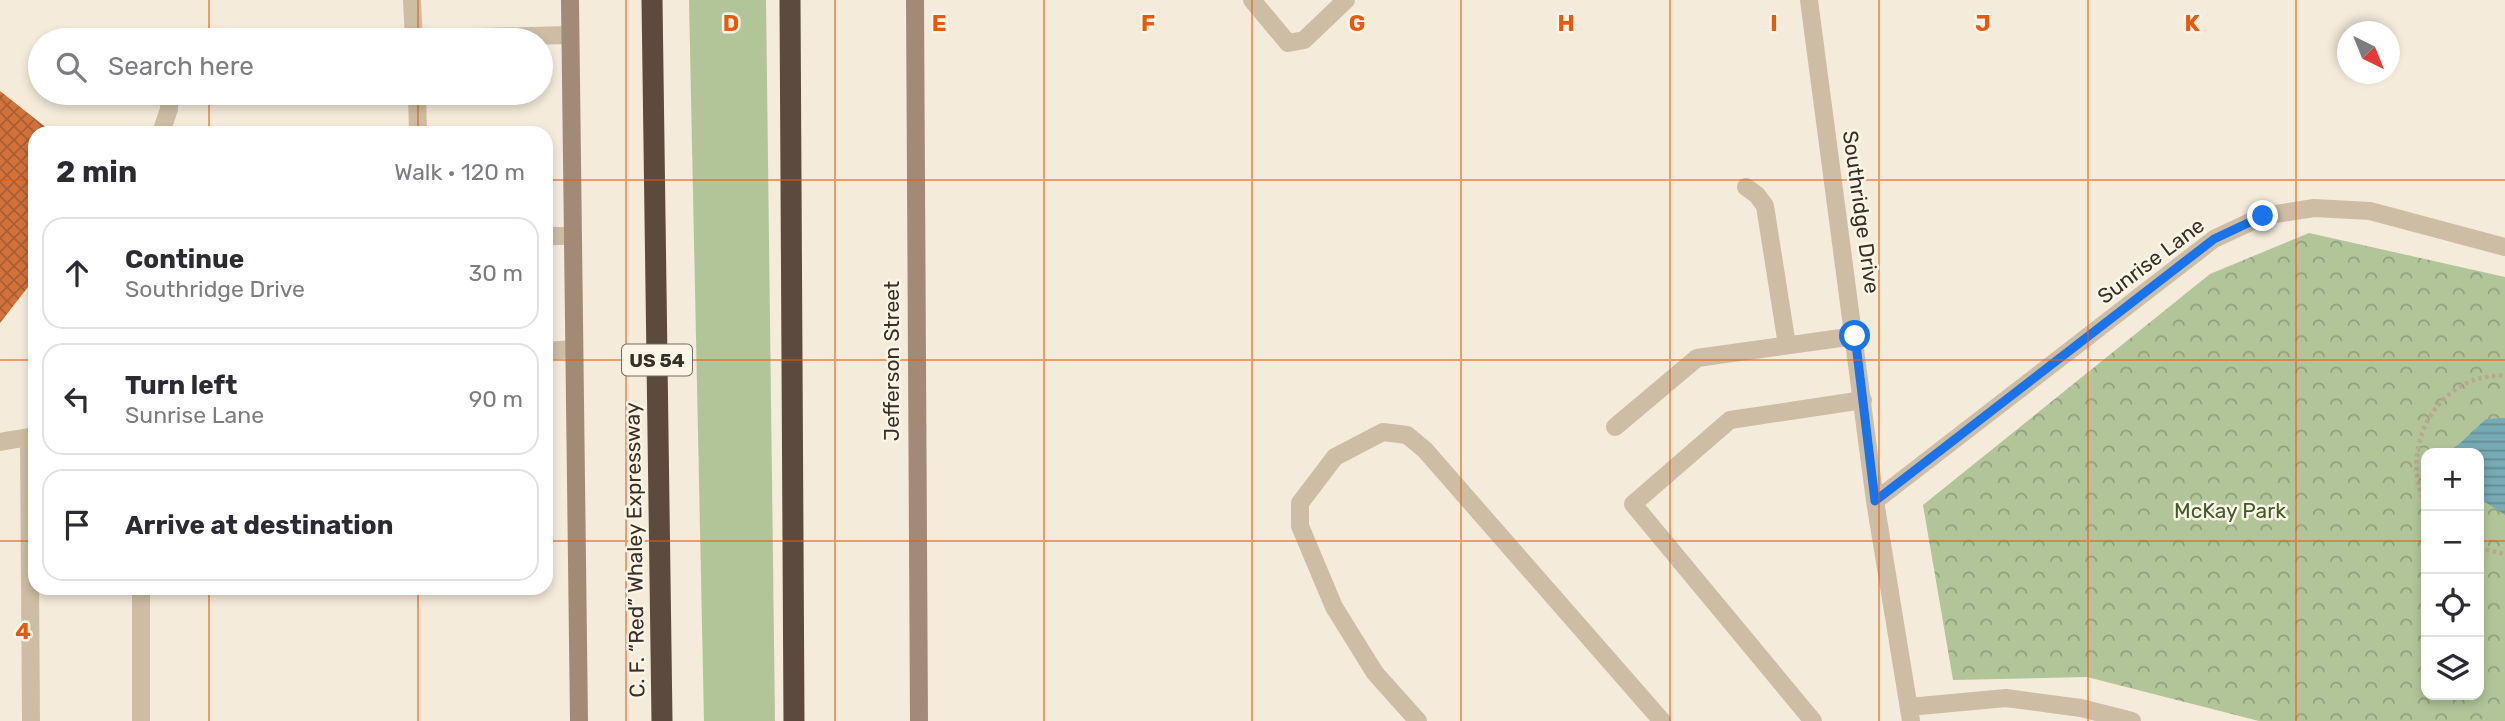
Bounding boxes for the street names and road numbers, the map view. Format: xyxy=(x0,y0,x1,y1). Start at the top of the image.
street label: Southridge Drive xyxy=(1838,129,1885,295)
street label: Sunrise Lane xyxy=(2092,212,2209,309)
street label: Jefferson Street xyxy=(879,281,904,441)
road number: US 54 xyxy=(622,344,692,376)
street label: C. F. “Red” Whaley Expressway xyxy=(619,402,650,698)

